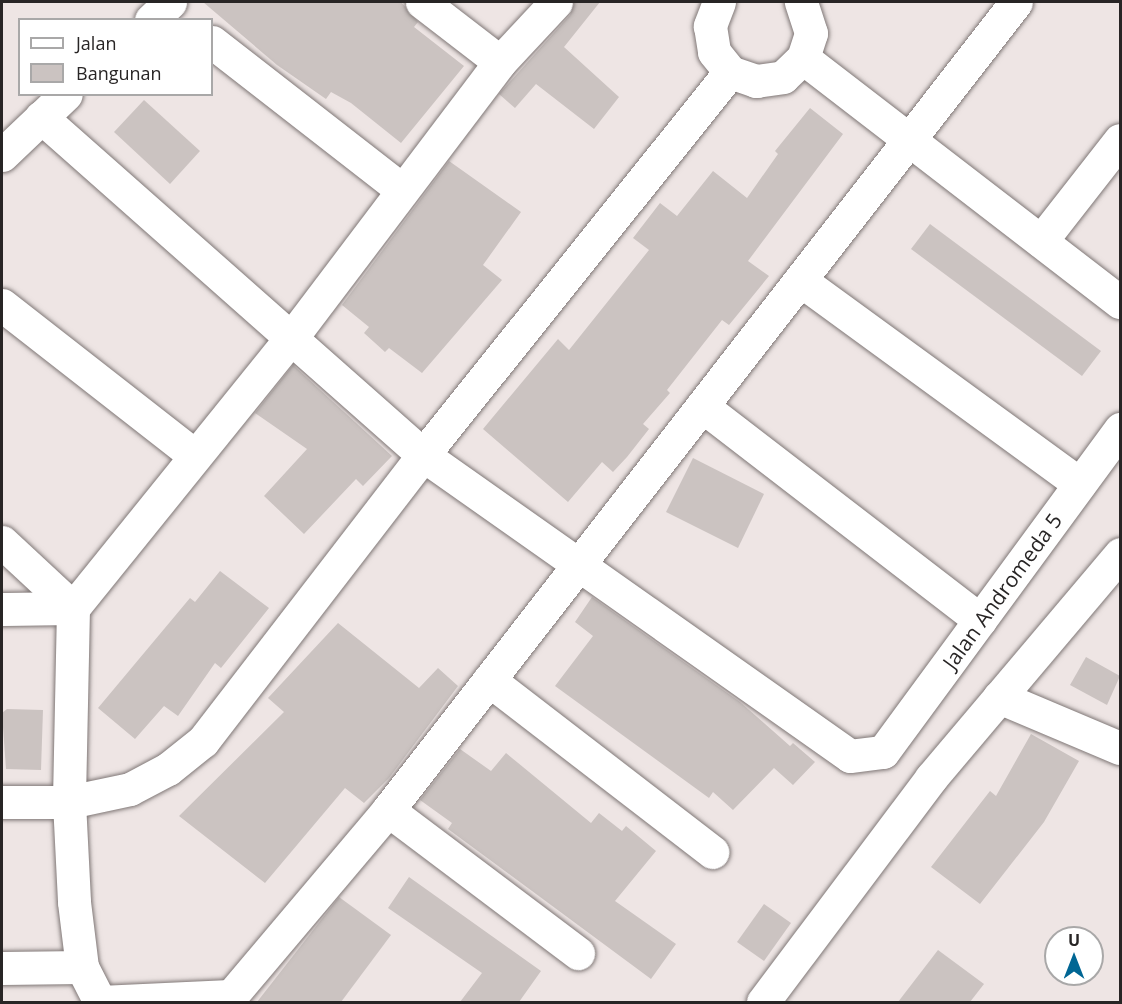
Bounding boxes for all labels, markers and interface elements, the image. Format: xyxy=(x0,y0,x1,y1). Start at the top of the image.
legend xyxy=(18,18,213,96)
text: Jalan xyxy=(76,31,116,55)
text: Bangunan xyxy=(76,61,162,85)
street label: Jalan Andromeda 5 xyxy=(937,508,1067,674)
north arrow xyxy=(1044,926,1104,986)
text: U xyxy=(1068,929,1080,951)

